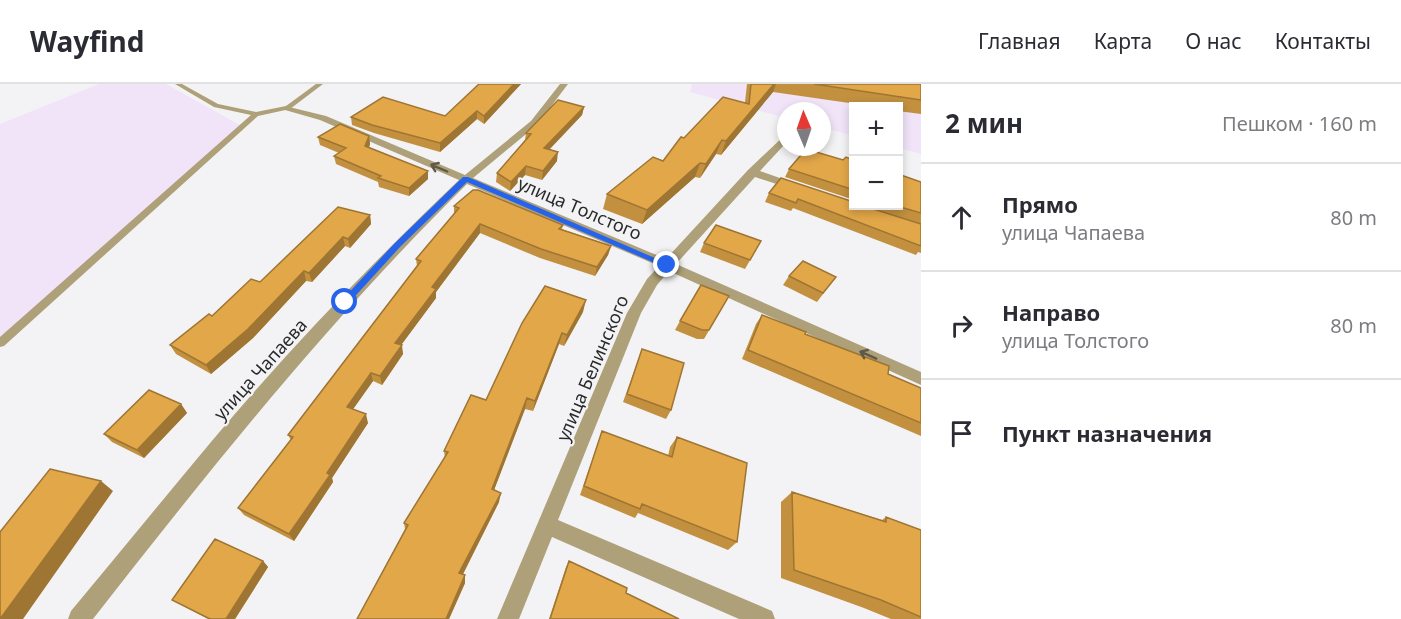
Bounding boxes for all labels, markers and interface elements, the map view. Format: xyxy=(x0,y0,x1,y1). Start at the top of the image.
text: Wayfind xyxy=(30,22,144,60)
text: Главная xyxy=(978,27,1061,55)
text: Карта xyxy=(1094,27,1152,55)
text: О нас xyxy=(1185,27,1242,55)
text: Контакты xyxy=(1275,27,1371,55)
north arrow xyxy=(777,102,831,156)
map controls xyxy=(849,102,903,210)
button: + xyxy=(849,102,903,156)
text: 2 мин xyxy=(945,105,1023,141)
text: Пешком · 160 m xyxy=(1222,110,1377,137)
button: − xyxy=(849,156,903,210)
one-way arrow xyxy=(430,161,448,172)
street label: улица Толстого xyxy=(514,171,646,245)
text: Прямо xyxy=(1002,189,1078,219)
icon: ahead xyxy=(945,201,978,234)
text: 80 m xyxy=(1330,204,1377,231)
text: улица Чапаева xyxy=(1002,219,1145,246)
route end xyxy=(653,251,679,277)
route start xyxy=(331,288,357,314)
street label: улица Белинского xyxy=(550,291,634,445)
text: Направо xyxy=(1002,297,1100,327)
icon: right xyxy=(945,309,978,342)
text: 80 m xyxy=(1330,312,1377,339)
street label: улица Чапаева xyxy=(208,313,312,425)
text: улица Толстого xyxy=(1002,327,1149,354)
one-way arrow xyxy=(859,349,877,361)
icon: arrive xyxy=(945,417,978,450)
text: Пункт назначения xyxy=(1002,418,1212,448)

